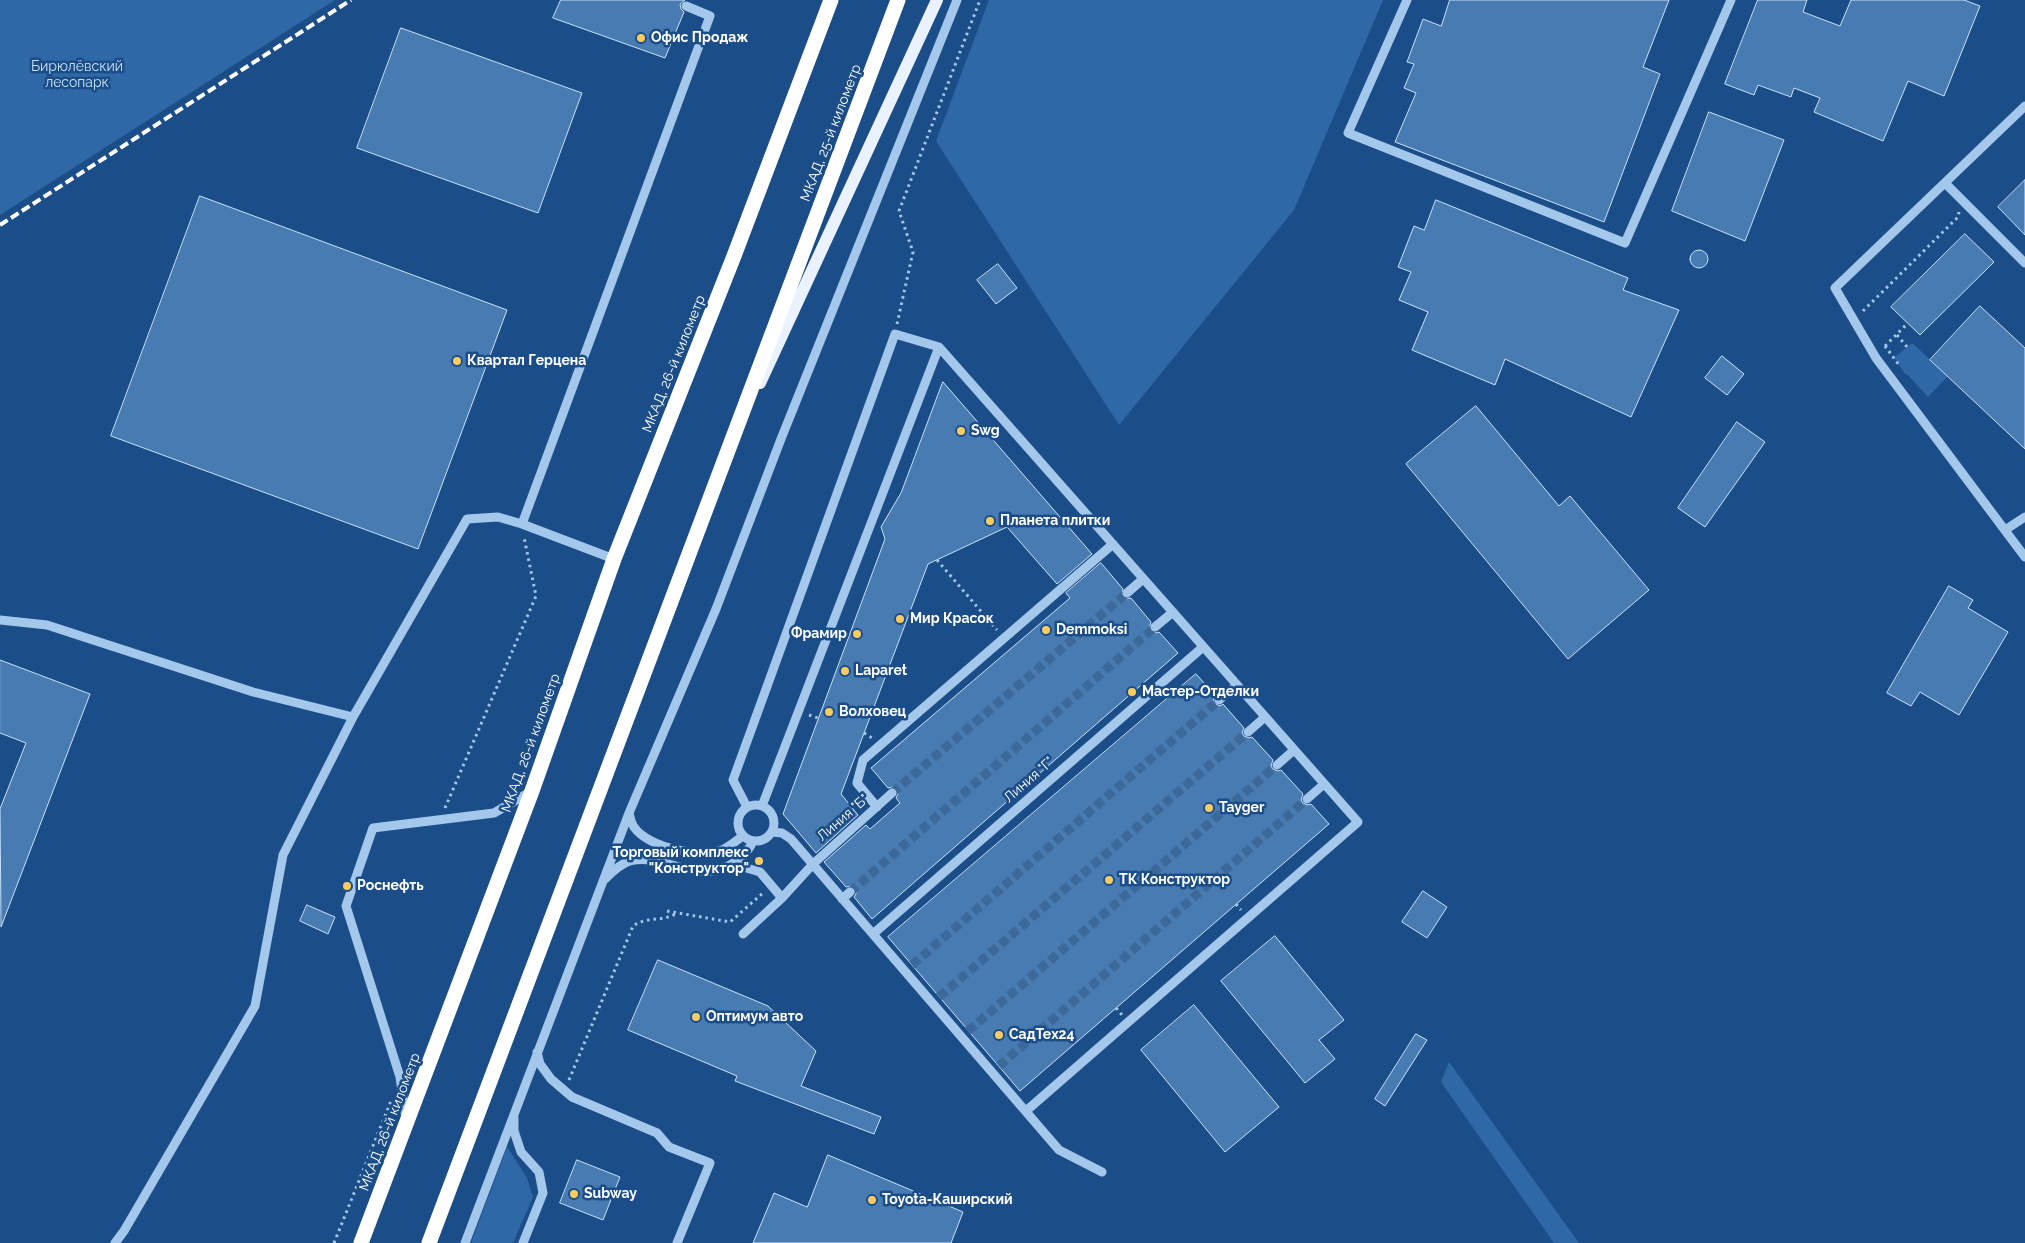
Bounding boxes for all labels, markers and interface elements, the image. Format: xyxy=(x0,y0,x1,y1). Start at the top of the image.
place label: Офис Продаж xyxy=(651,30,748,46)
marker: Офис Продаж xyxy=(635,32,647,44)
park label: Бирюлёвский лесопарк xyxy=(31,59,123,92)
street label: МКАД, 25-й километр xyxy=(797,62,865,204)
street label: МКАД, 26-й километр xyxy=(639,293,709,435)
place label: Квартал Герцена xyxy=(467,353,586,369)
marker: Квартал Герцена xyxy=(451,355,463,367)
place label: Swg xyxy=(971,423,1000,439)
marker: Swg xyxy=(955,425,967,437)
place label: Планета плитки xyxy=(1000,513,1110,529)
marker: Планета плитки xyxy=(984,515,996,527)
place label: Мир Красок xyxy=(910,611,994,627)
marker: Мир Красок xyxy=(894,613,906,625)
place label: Demmoksi xyxy=(1056,622,1127,638)
marker: Demmoksi xyxy=(1040,624,1052,636)
place label: Фрамир xyxy=(791,626,847,642)
marker: Фрамир xyxy=(851,628,863,640)
place label: Laparet xyxy=(855,663,907,679)
marker: Laparet xyxy=(839,665,851,677)
street label: МКАД, 26-й километр xyxy=(498,671,564,815)
place label: Мастер-Отделки xyxy=(1142,684,1259,700)
marker: Мастер-Отделки xyxy=(1126,686,1138,698)
place label: Волховец xyxy=(839,704,906,720)
marker: Волховец xyxy=(823,706,835,718)
street label: Линия "Г" xyxy=(1000,754,1058,806)
street label: Линия "Б" xyxy=(814,791,872,845)
place label: Tayger xyxy=(1219,800,1264,816)
marker: Tayger xyxy=(1203,802,1215,814)
place label: Торговый комплекс "Конструктор" xyxy=(613,845,749,878)
marker: Торговый комплекс "Конструктор" xyxy=(753,855,765,867)
place label: ТК Конструктор xyxy=(1119,872,1230,888)
marker: ТК Конструктор xyxy=(1103,874,1115,886)
place label: Роснефть xyxy=(357,878,424,894)
marker: Роснефть xyxy=(341,880,353,892)
place label: Оптимум авто xyxy=(706,1009,803,1025)
marker: Оптимум авто xyxy=(690,1011,702,1023)
place label: СадТех24 xyxy=(1009,1027,1074,1043)
marker: СадТех24 xyxy=(993,1029,1005,1041)
street label: МКАД, 26-й километр xyxy=(356,1051,424,1193)
place label: Subway xyxy=(584,1186,637,1202)
marker: Subway xyxy=(568,1188,580,1200)
place label: Toyota-Каширский xyxy=(882,1192,1013,1208)
marker: Toyota-Каширский xyxy=(866,1194,878,1206)

